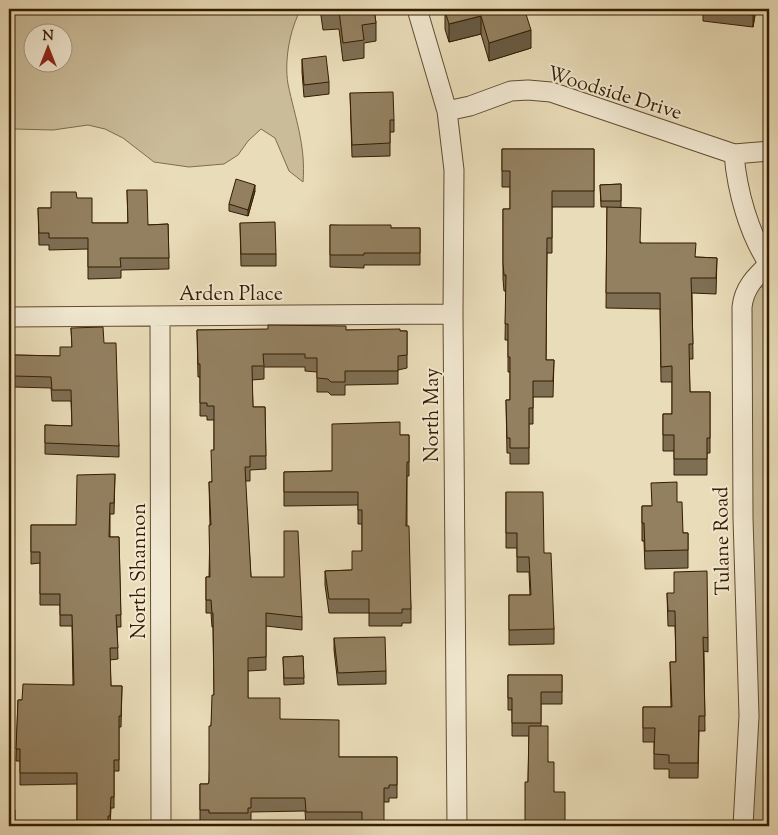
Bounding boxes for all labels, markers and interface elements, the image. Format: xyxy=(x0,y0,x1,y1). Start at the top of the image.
north arrow xyxy=(22,22,72,72)
text: N xyxy=(42,27,54,47)
street label: Woodside Drive xyxy=(543,60,685,129)
street label: Arden Place xyxy=(179,281,283,310)
street label: North May xyxy=(419,368,448,462)
street label: Tulane Road xyxy=(708,486,739,596)
street label: North Shannon xyxy=(126,503,155,639)

